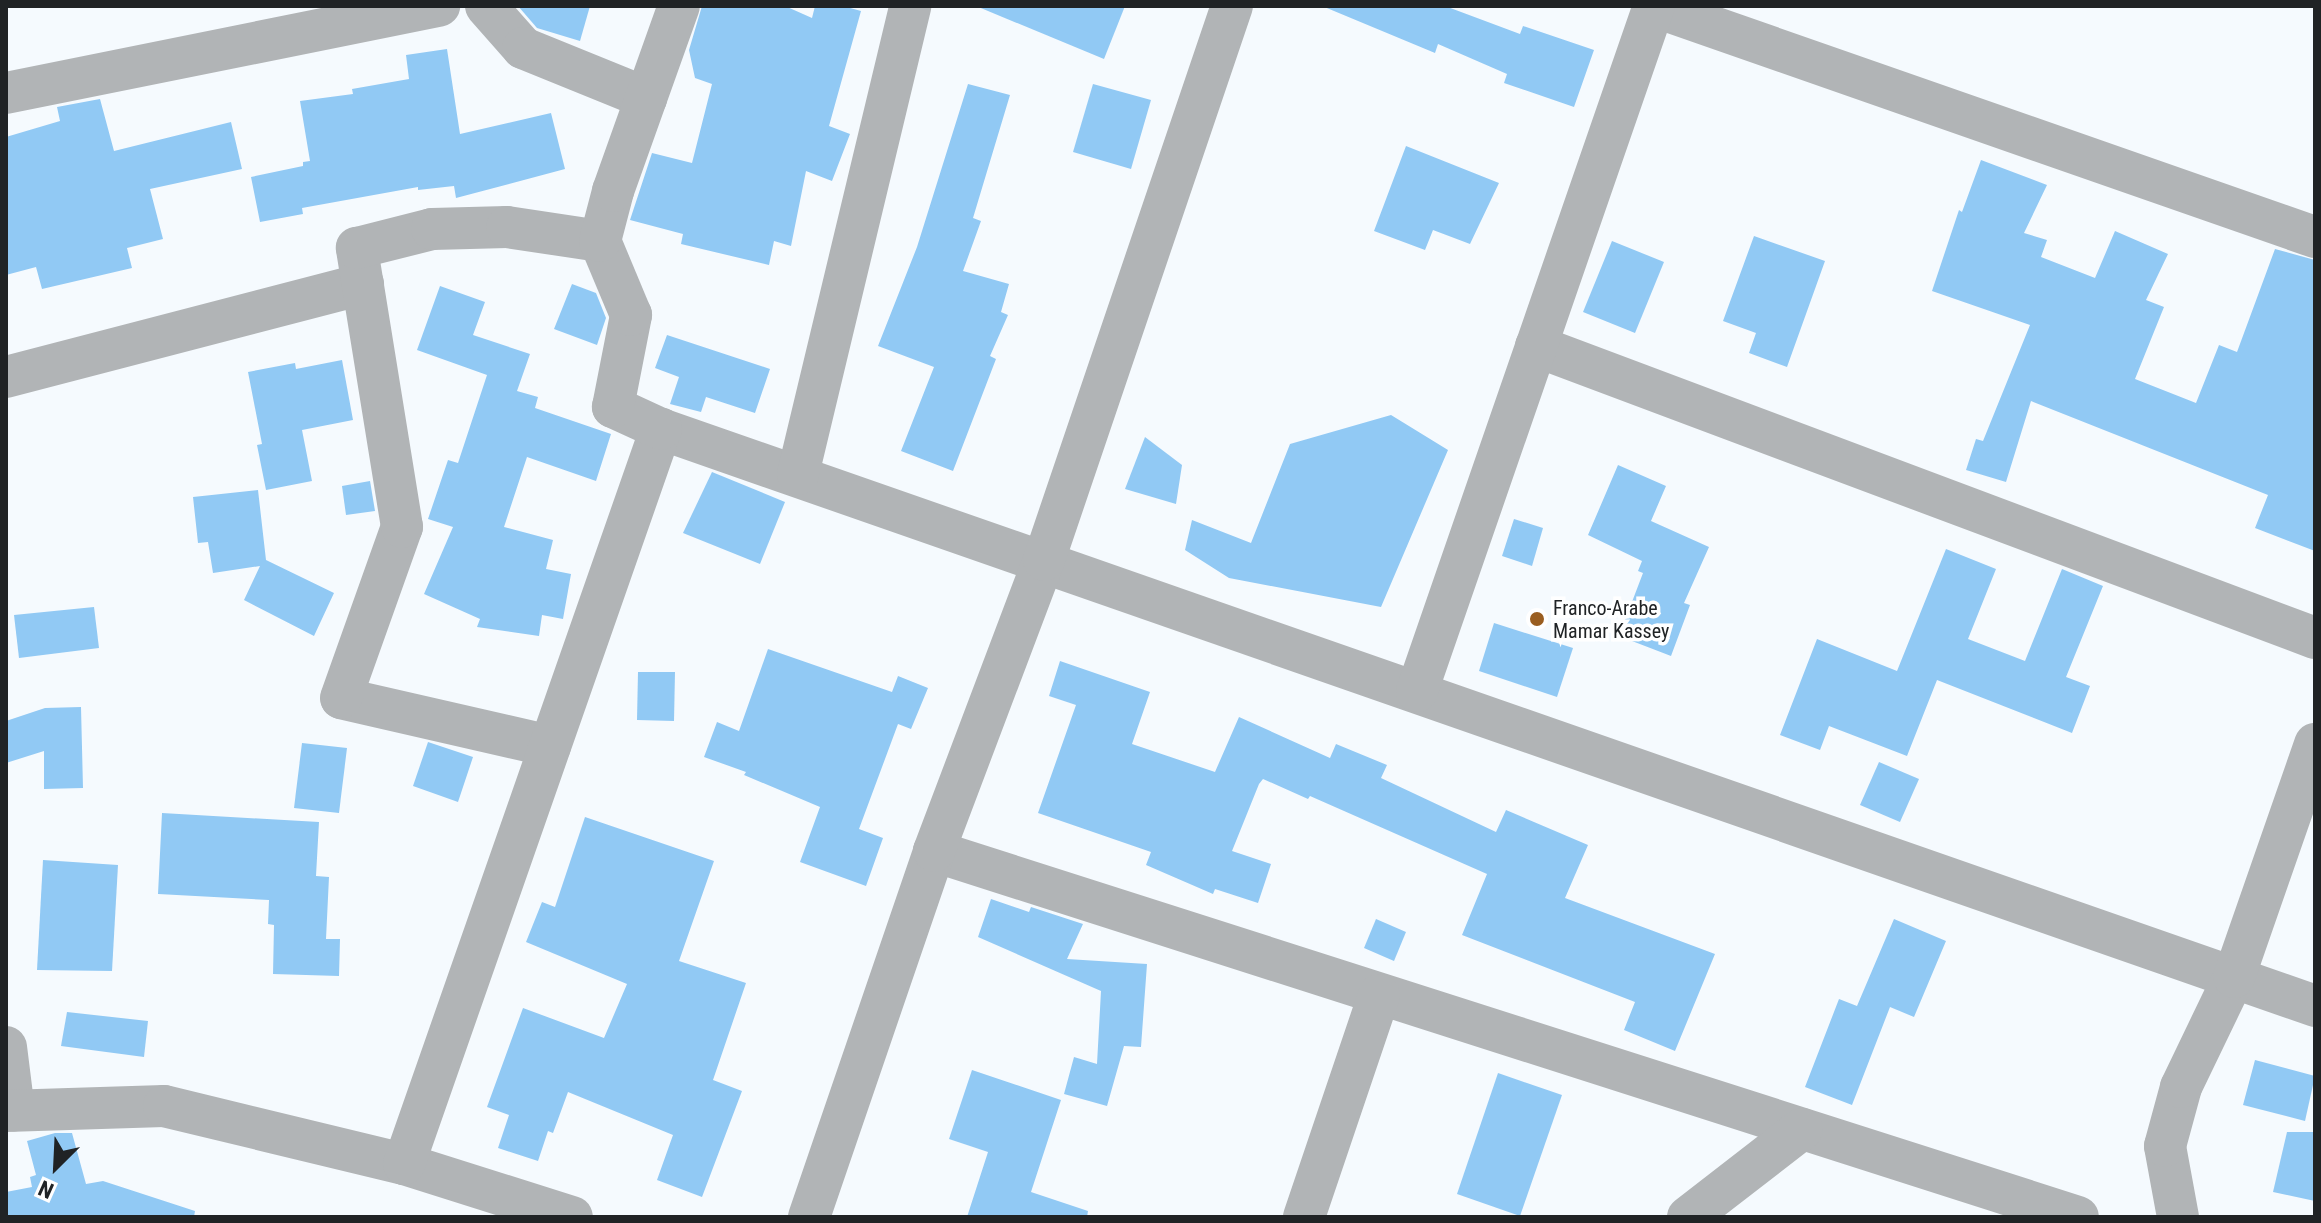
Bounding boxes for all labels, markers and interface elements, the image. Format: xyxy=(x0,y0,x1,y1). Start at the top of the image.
place label: Franco-Arabe Mamar Kassey xyxy=(1553,596,1669,643)
marker: Franco-Arabe Mamar Kassey xyxy=(1528,610,1546,628)
north arrow xyxy=(16,1127,96,1207)
text: N xyxy=(35,1175,57,1204)

